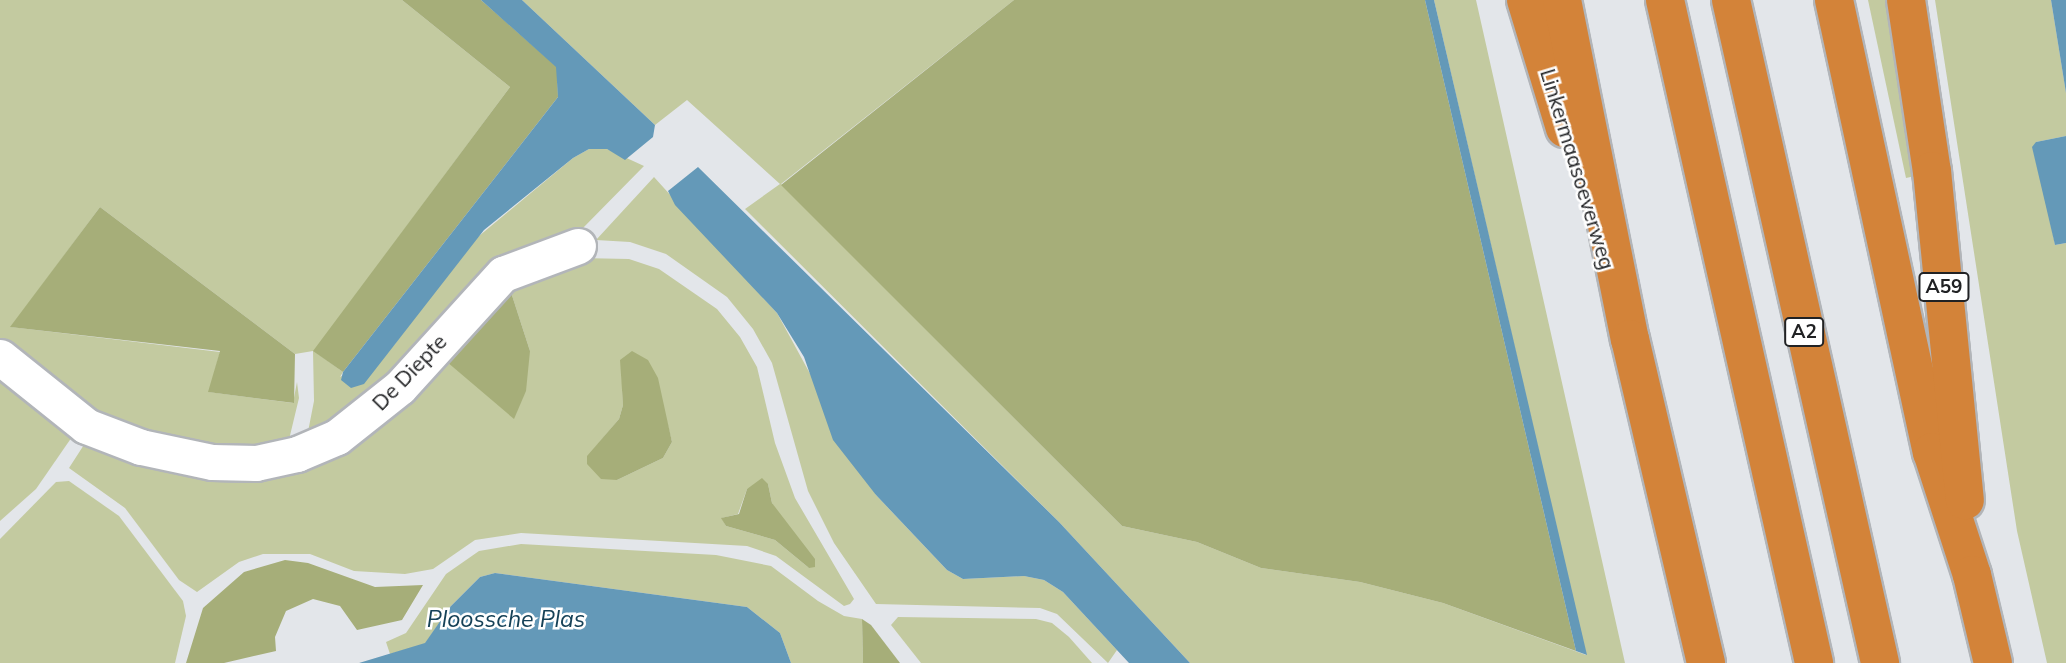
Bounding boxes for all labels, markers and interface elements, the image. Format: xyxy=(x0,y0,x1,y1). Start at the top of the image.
street label: Linkermaasoeverweg xyxy=(1535,66,1621,272)
road number: A59 xyxy=(1918,272,1970,302)
road number: A2 xyxy=(1783,316,1825,348)
street label: De Diepte xyxy=(367,329,451,415)
water label: Ploossche Plas xyxy=(427,605,585,633)

